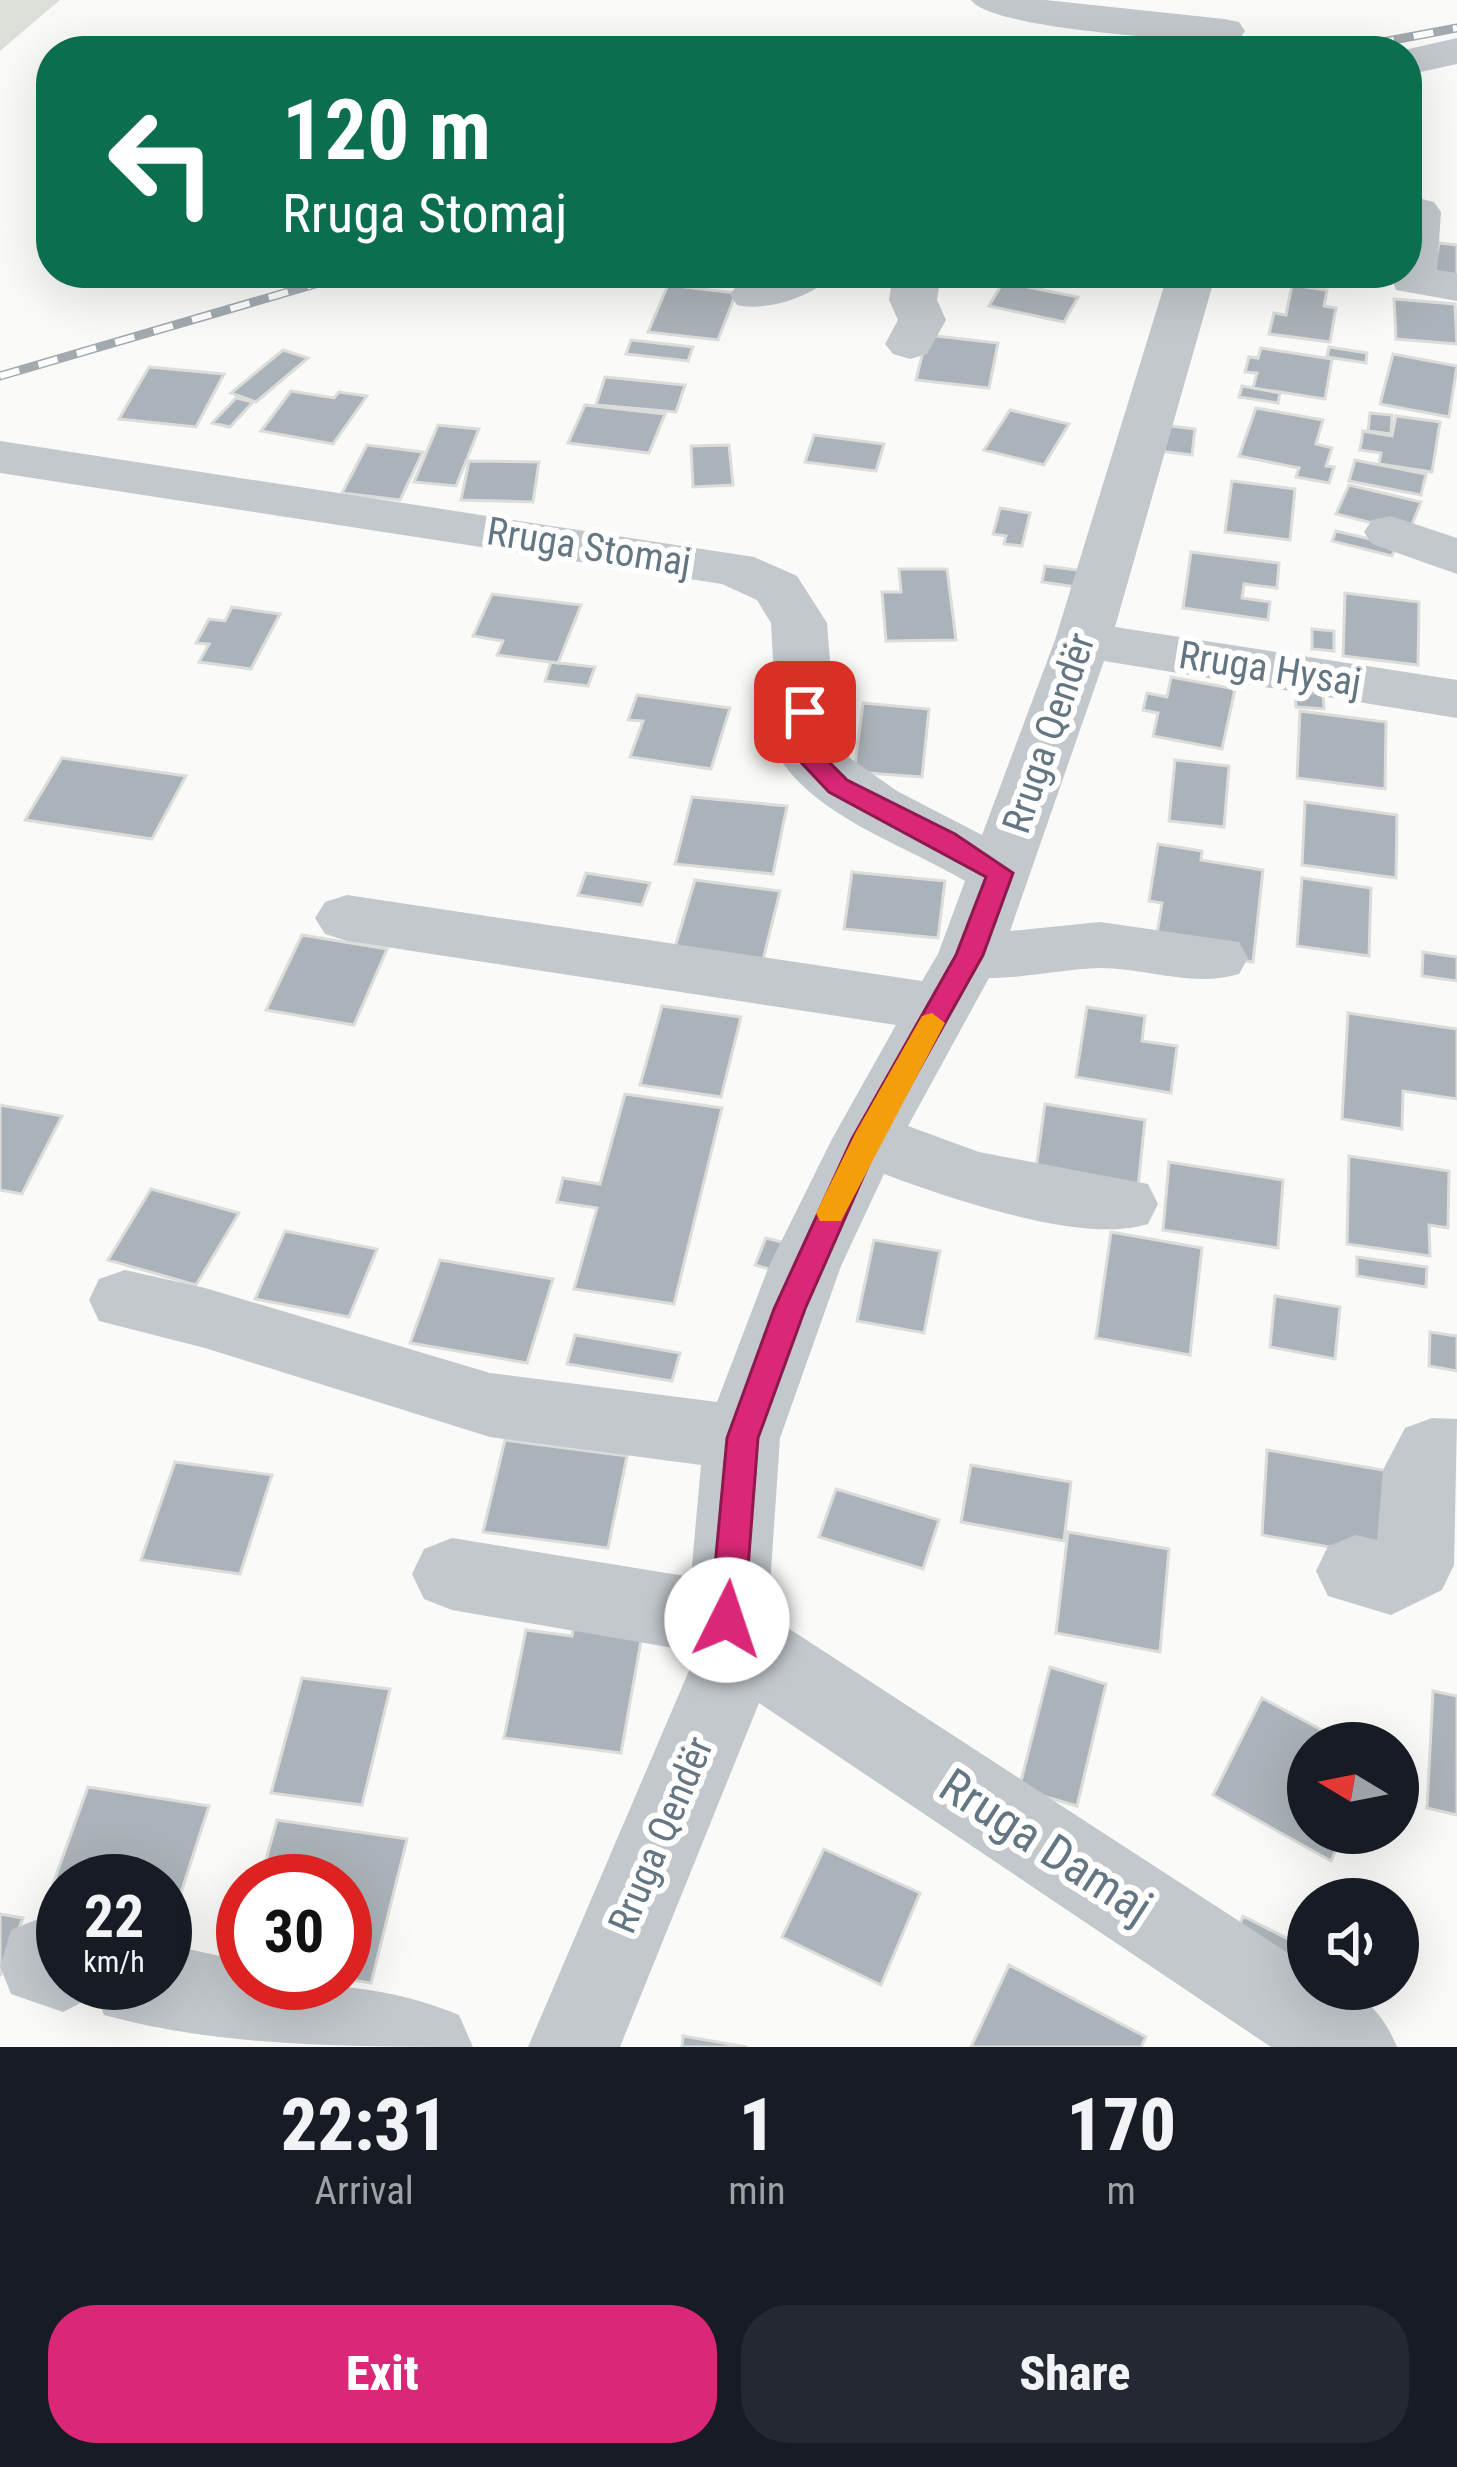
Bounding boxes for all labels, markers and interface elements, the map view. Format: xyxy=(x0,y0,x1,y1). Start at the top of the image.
text: 120 m xyxy=(282,81,491,180)
icon: left xyxy=(84,84,240,240)
text: Rruga Stomaj xyxy=(282,182,567,245)
street label: Rruga Stomaj xyxy=(484,508,694,586)
street label: Rruga Qendër xyxy=(993,627,1105,839)
street label: Rruga Hysaj xyxy=(1176,632,1364,706)
pin xyxy=(754,661,856,763)
icon: arrive xyxy=(772,679,838,745)
position arrow xyxy=(664,1557,790,1683)
north arrow xyxy=(1287,1722,1419,1854)
map controls xyxy=(1287,1722,1419,2010)
street label: Rruga Qendër xyxy=(599,1730,723,1940)
street label: Rruga Damaj xyxy=(929,1756,1163,1936)
speed limit sign: 30 xyxy=(216,1854,372,2010)
button: sound xyxy=(1287,1878,1419,2010)
text: 22 xyxy=(84,1881,144,1952)
text: km/h xyxy=(83,1944,145,1979)
text: 22:31 xyxy=(281,2083,448,2168)
text: 1 xyxy=(739,2083,775,2168)
text: 170 xyxy=(1066,2083,1176,2168)
text: Arrival xyxy=(315,2168,414,2214)
text: min xyxy=(728,2168,786,2214)
text: m xyxy=(1107,2168,1136,2214)
button: Exit xyxy=(48,2305,717,2443)
button: Share xyxy=(741,2305,1409,2443)

